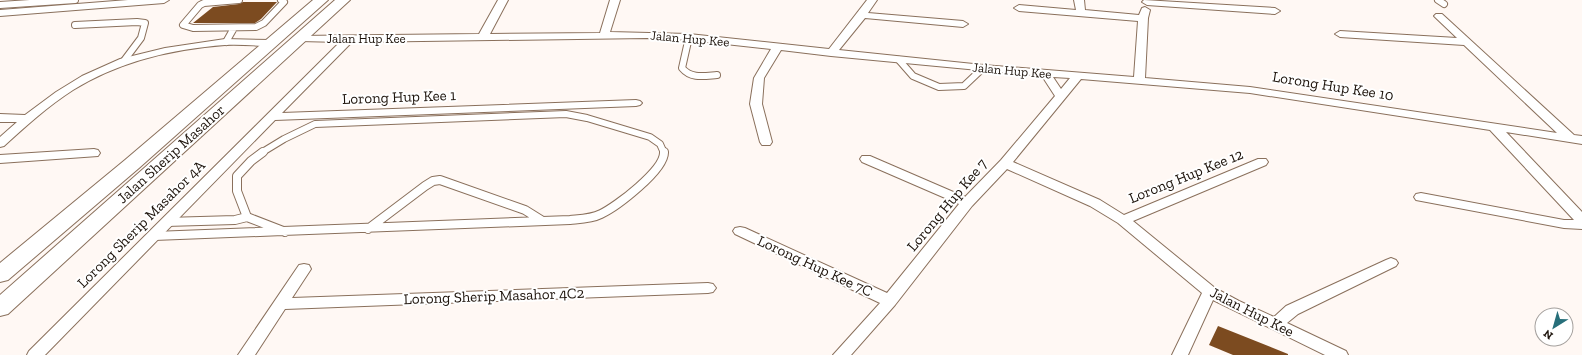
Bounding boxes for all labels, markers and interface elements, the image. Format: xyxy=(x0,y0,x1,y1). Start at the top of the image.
street label: Jalan Hup Kee xyxy=(650,28,730,49)
street label: Jalan Hup Kee xyxy=(326,31,406,46)
street label: Jalan Hup Kee xyxy=(972,60,1052,81)
street label: Lorong Hup Kee 10 xyxy=(1271,68,1395,104)
street label: Lorong Hup Kee 1 xyxy=(342,86,456,108)
street label: Jalan Sherip Masahor xyxy=(113,101,229,207)
street label: Lorong Hup Kee 12 xyxy=(1126,145,1246,207)
street label: Lorong Hup Kee 7 xyxy=(903,155,991,255)
street label: Lorong Sherip Masahor 4A xyxy=(73,156,209,292)
street label: Lorong Hup Kee 7C xyxy=(755,231,875,301)
street label: Jalan Hup Kee xyxy=(1207,283,1297,341)
street label: Lorong Sherip Masahor 4C2 xyxy=(403,284,585,308)
north arrow xyxy=(1534,307,1574,347)
text: N xyxy=(1541,326,1556,342)

